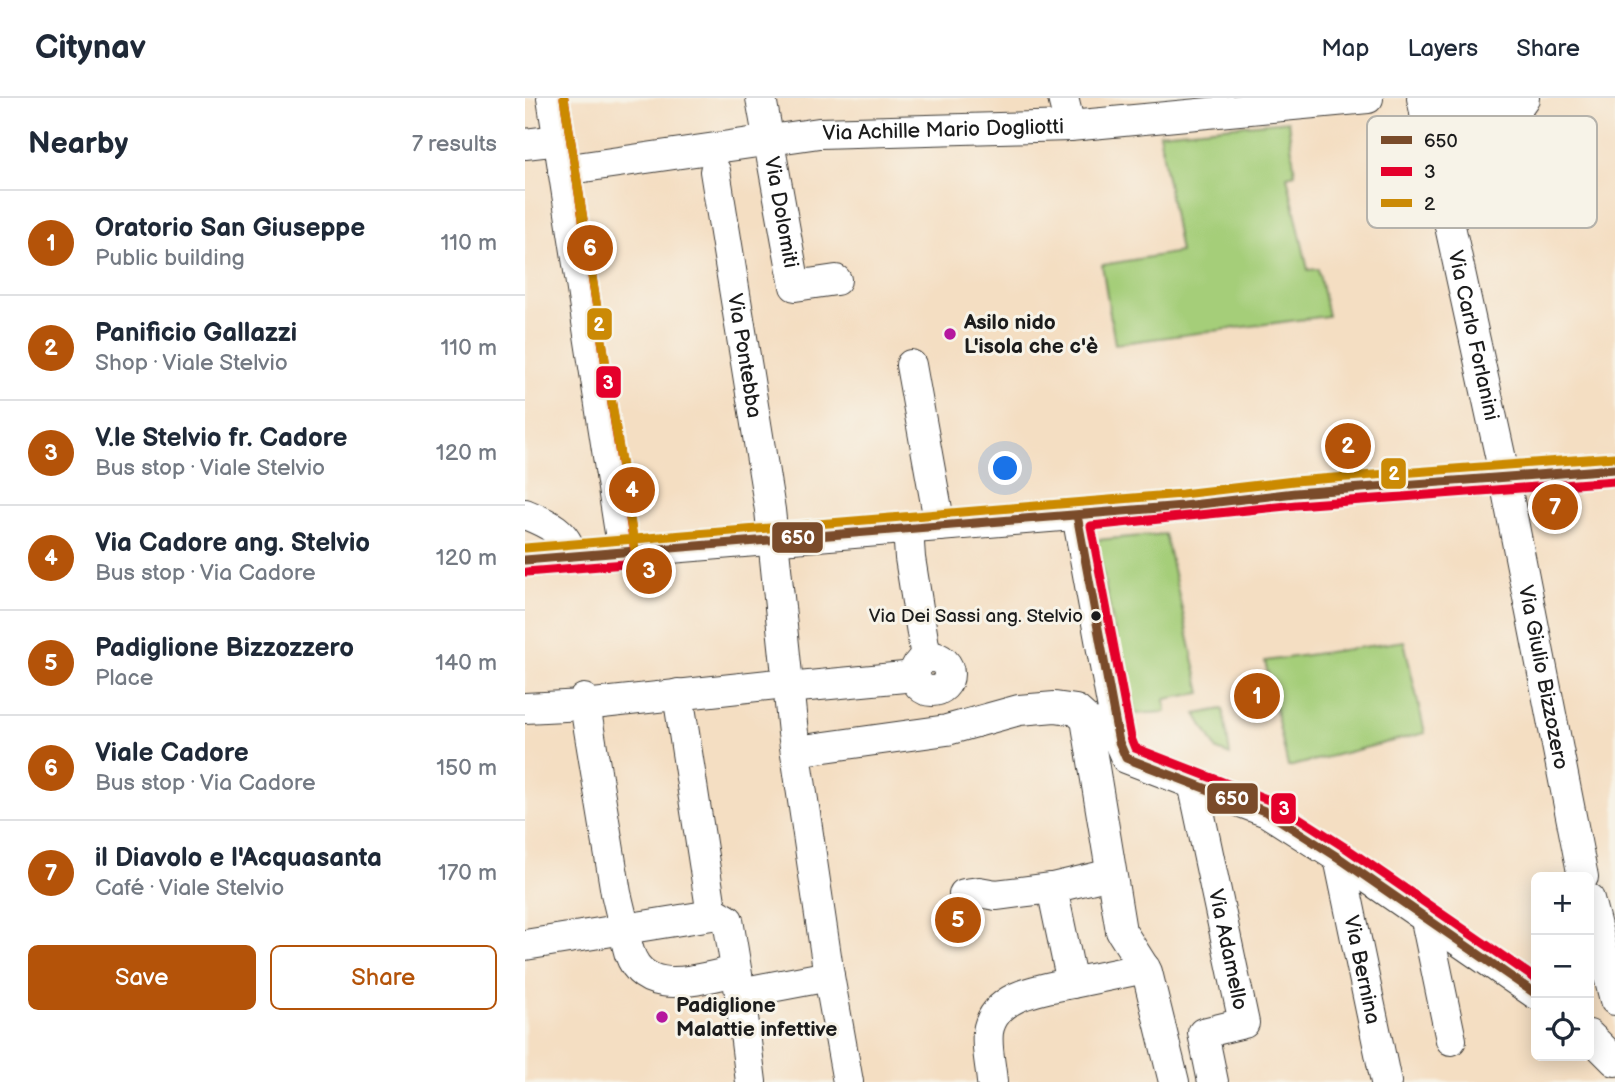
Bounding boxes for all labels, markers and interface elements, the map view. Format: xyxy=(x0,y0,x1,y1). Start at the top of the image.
text: Citynav xyxy=(35,28,146,68)
text: Map xyxy=(1321,34,1369,63)
text: Layers xyxy=(1407,34,1478,63)
text: Share xyxy=(1516,34,1580,63)
street label: Via Achille Mario Dogliotti xyxy=(822,114,1064,145)
legend xyxy=(1367,116,1597,228)
text: Nearby xyxy=(28,126,128,162)
text: 7 results xyxy=(412,130,497,158)
text: 650 xyxy=(1424,130,1458,153)
street label: Via Dolomiti xyxy=(759,155,804,270)
text: 3 xyxy=(1424,161,1436,184)
text: 2 xyxy=(1424,193,1436,216)
text: Oratorio San Giuseppe xyxy=(95,213,365,244)
pin: 6 xyxy=(567,222,613,274)
text: 1 xyxy=(46,229,56,257)
text: 110 m xyxy=(440,229,497,257)
text: Public building xyxy=(95,244,245,272)
street label: Via Carlo Forlanini xyxy=(1443,248,1505,423)
street label: Via Pontebba xyxy=(723,292,767,420)
line badge: 2 xyxy=(586,307,613,341)
place label: Asilo nido L'isola che c'è xyxy=(963,310,1098,359)
text: 2 xyxy=(593,314,605,337)
text: Panificio Gallazzi xyxy=(95,318,297,349)
marker: Asilo nido L'isola che c'è xyxy=(942,326,958,342)
text: 2 xyxy=(44,334,58,362)
text: 110 m xyxy=(440,334,497,362)
text: Shop · Viale Stelvio xyxy=(95,349,288,377)
line badge: 3 xyxy=(595,365,622,399)
text: 3 xyxy=(602,372,614,395)
pin: 2 xyxy=(1325,420,1371,472)
text: V.le Stelvio fr. Cadore xyxy=(95,423,348,454)
text: 3 xyxy=(44,439,58,467)
text: 120 m xyxy=(436,439,497,467)
your location xyxy=(988,451,1022,485)
text: Bus stop · Viale Stelvio xyxy=(95,454,325,482)
line badge: 2 xyxy=(1380,457,1407,490)
text: 2 xyxy=(1388,463,1400,486)
pin: 4 xyxy=(609,464,655,516)
pin: 7 xyxy=(1532,481,1578,533)
line badge: 650 xyxy=(771,521,824,554)
text: 650 xyxy=(781,527,815,550)
text: Via Cadore ang. Stelvio xyxy=(95,528,370,559)
text: 4 xyxy=(44,544,58,572)
text: 120 m xyxy=(436,544,497,572)
pin: 3 xyxy=(626,545,672,597)
text: Bus stop · Via Cadore xyxy=(95,559,316,587)
street label: Via Giulio Bizzozero xyxy=(1513,583,1574,772)
place label: Via Dei Sassi ang. Stelvio xyxy=(869,605,1083,628)
marker: Via Dei Sassi ang. Stelvio xyxy=(1089,609,1103,623)
text: Padiglione Bizzozzero xyxy=(95,633,354,664)
text: 5 xyxy=(44,649,58,677)
text: 140 m xyxy=(435,649,497,677)
text: Place xyxy=(95,664,153,692)
pin: 1 xyxy=(1234,670,1280,722)
text: Viale Cadore xyxy=(95,738,249,769)
text: 6 xyxy=(44,754,58,782)
text: 150 m xyxy=(436,754,497,782)
text: Bus stop · Via Cadore xyxy=(95,769,316,797)
line badge: 650 xyxy=(1206,782,1259,815)
text: 650 xyxy=(1215,788,1249,811)
line badge: 3 xyxy=(1270,792,1297,825)
text: 3 xyxy=(1278,798,1290,821)
text: il Diavolo e l'Acquasanta xyxy=(95,843,382,874)
text: 7 xyxy=(45,859,57,887)
text: 170 m xyxy=(438,859,497,887)
map controls xyxy=(1531,872,1594,1061)
button: + xyxy=(1531,872,1594,935)
text: Café · Viale Stelvio xyxy=(95,874,284,902)
street label: Via Adamello xyxy=(1203,887,1253,1012)
pin: 5 xyxy=(935,894,981,946)
street label: Via Bernina xyxy=(1339,913,1386,1026)
button: − xyxy=(1531,935,1594,998)
button: Save xyxy=(28,945,256,1010)
button: Share xyxy=(270,945,497,1010)
place label: Padiglione Malattie infettive xyxy=(676,993,837,1042)
button: locate xyxy=(1531,998,1594,1061)
marker: Padiglione Malattie infettive xyxy=(654,1009,670,1025)

